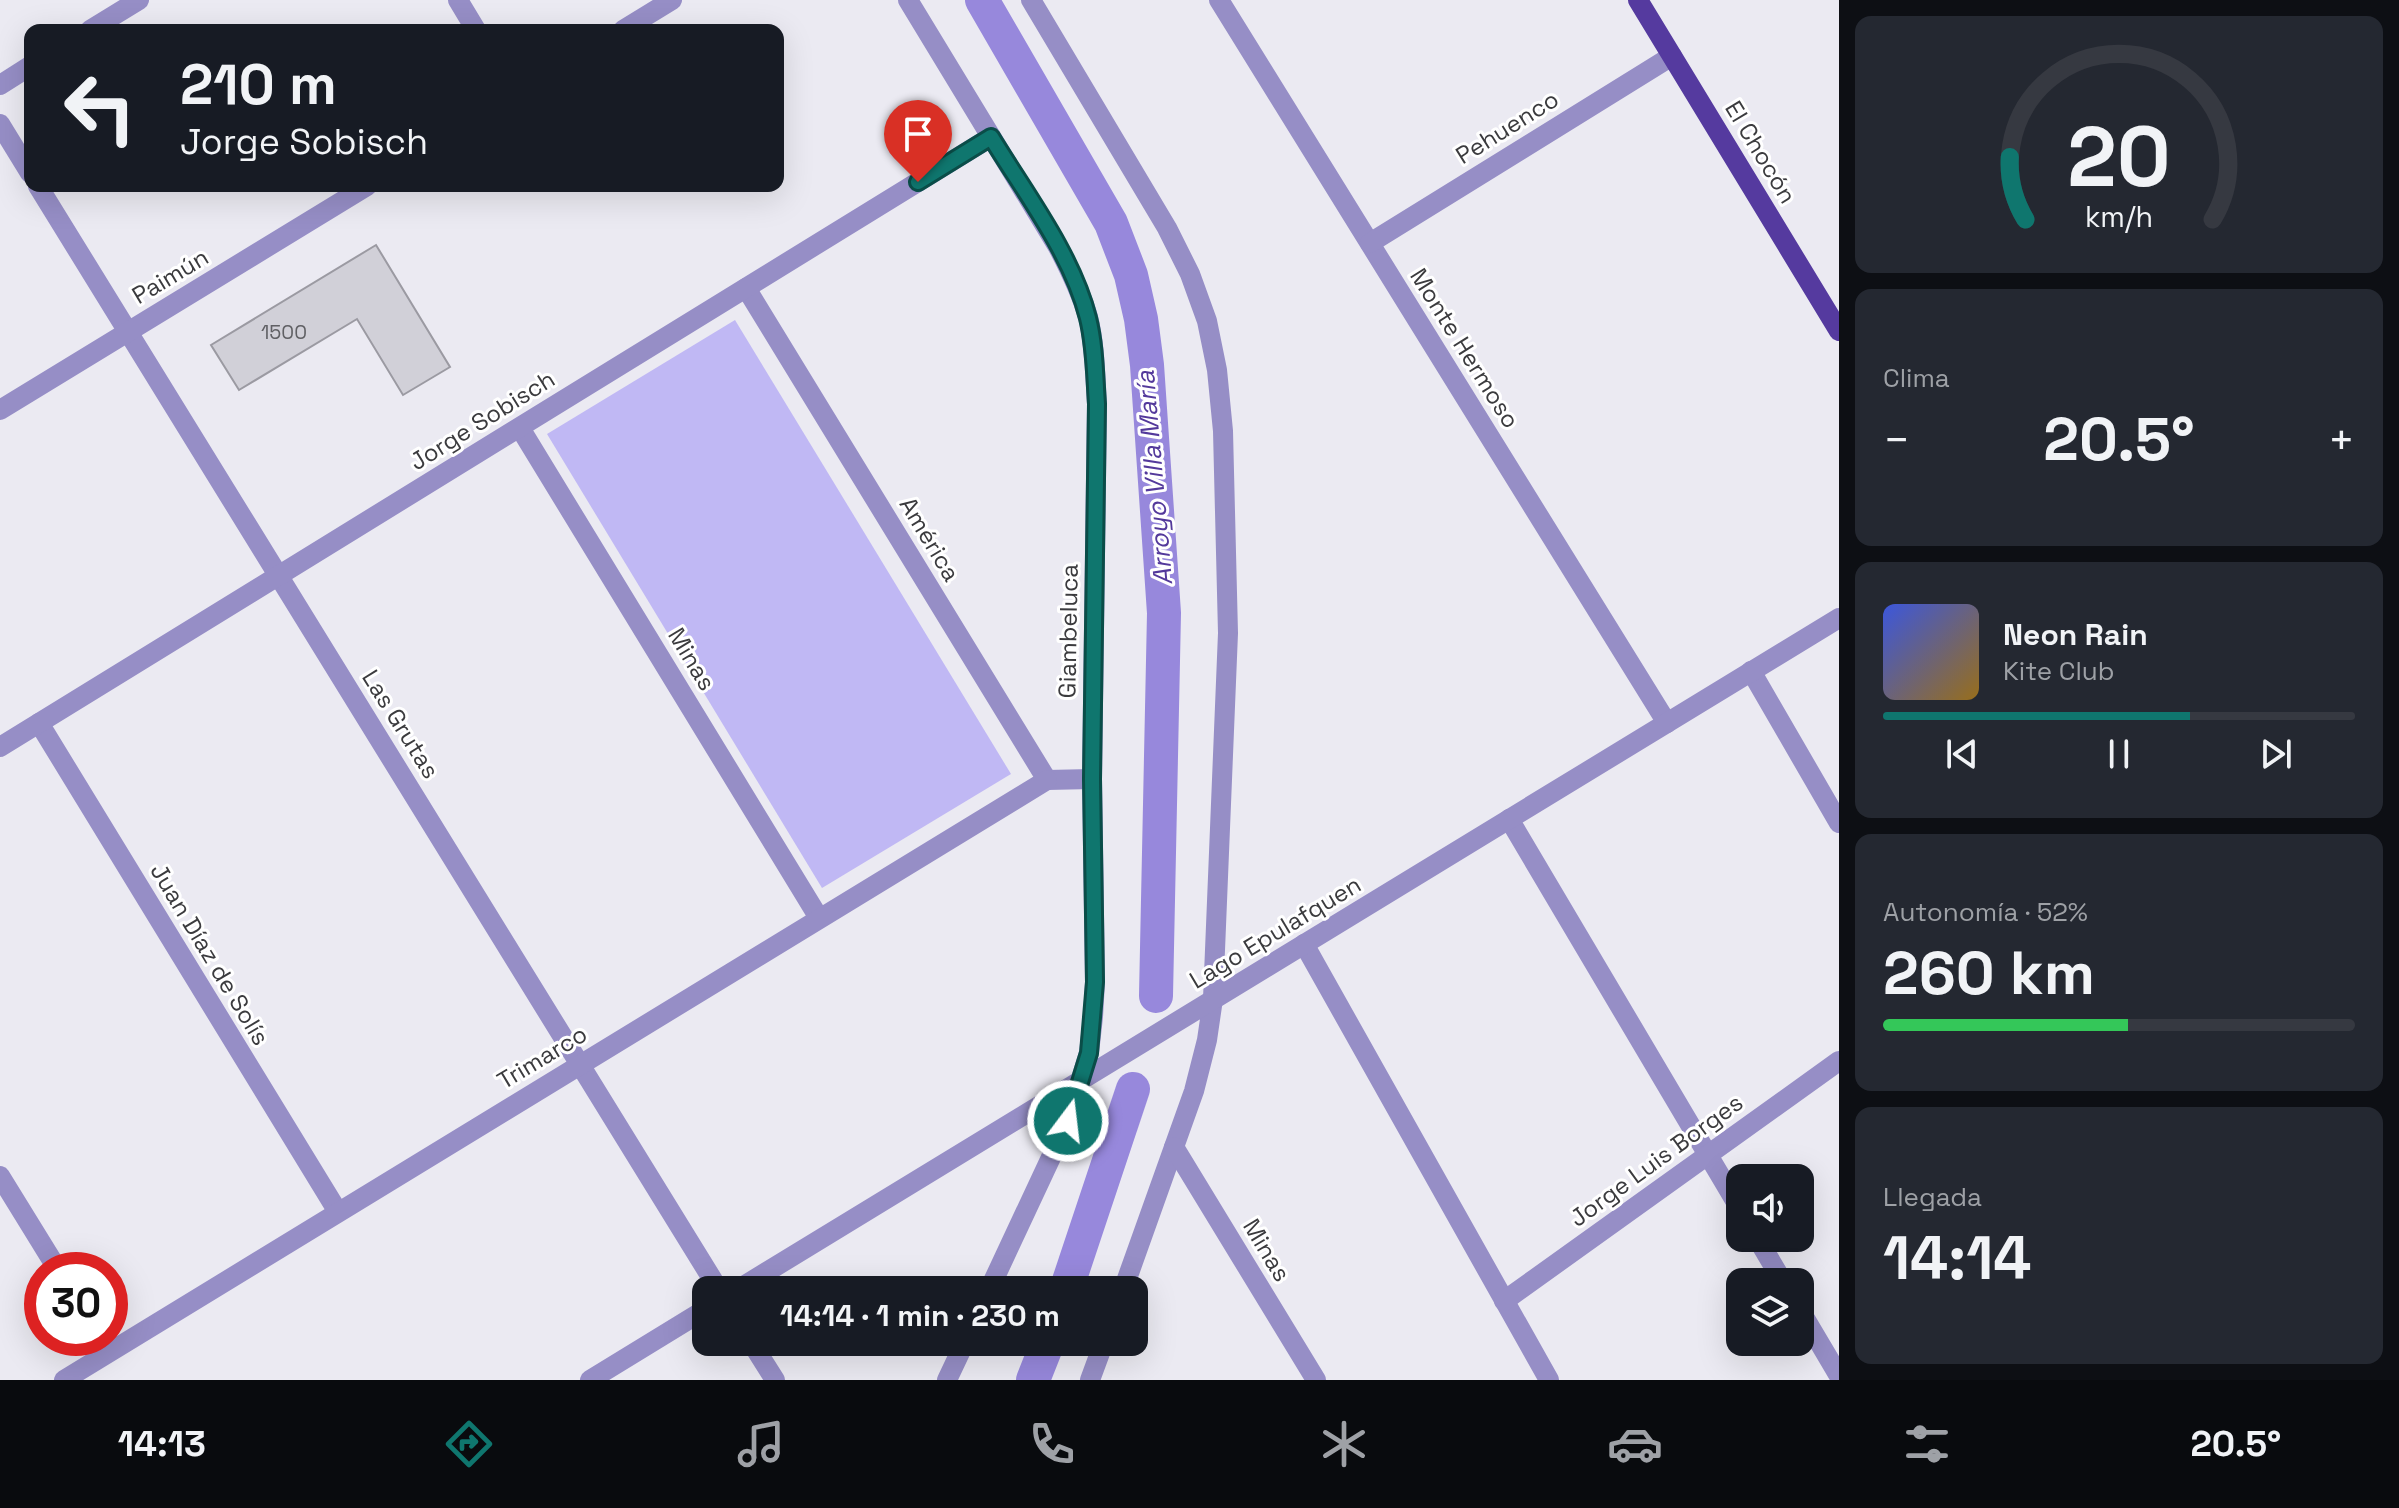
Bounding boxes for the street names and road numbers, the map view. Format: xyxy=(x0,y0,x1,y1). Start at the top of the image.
street label: Pehuenco xyxy=(1450,83,1564,171)
street label: El Chocón xyxy=(1718,95,1804,209)
street label: Paimún xyxy=(126,241,214,311)
street label: Monte Hermoso xyxy=(1403,262,1527,434)
street label: Jorge Sobisch xyxy=(404,363,560,477)
street label: América xyxy=(893,491,967,587)
street label: Giambeluca xyxy=(1051,563,1085,699)
street label: Minas xyxy=(661,622,723,696)
street label: Las Grutas xyxy=(355,664,447,784)
street label: Juan Díaz de Solís xyxy=(143,857,277,1051)
street label: Lago Epulafquen xyxy=(1184,869,1366,995)
street label: Trimarco xyxy=(491,1018,593,1096)
street label: Jorge Luis Borges xyxy=(1563,1087,1749,1233)
street label: Minas xyxy=(1236,1213,1298,1287)

